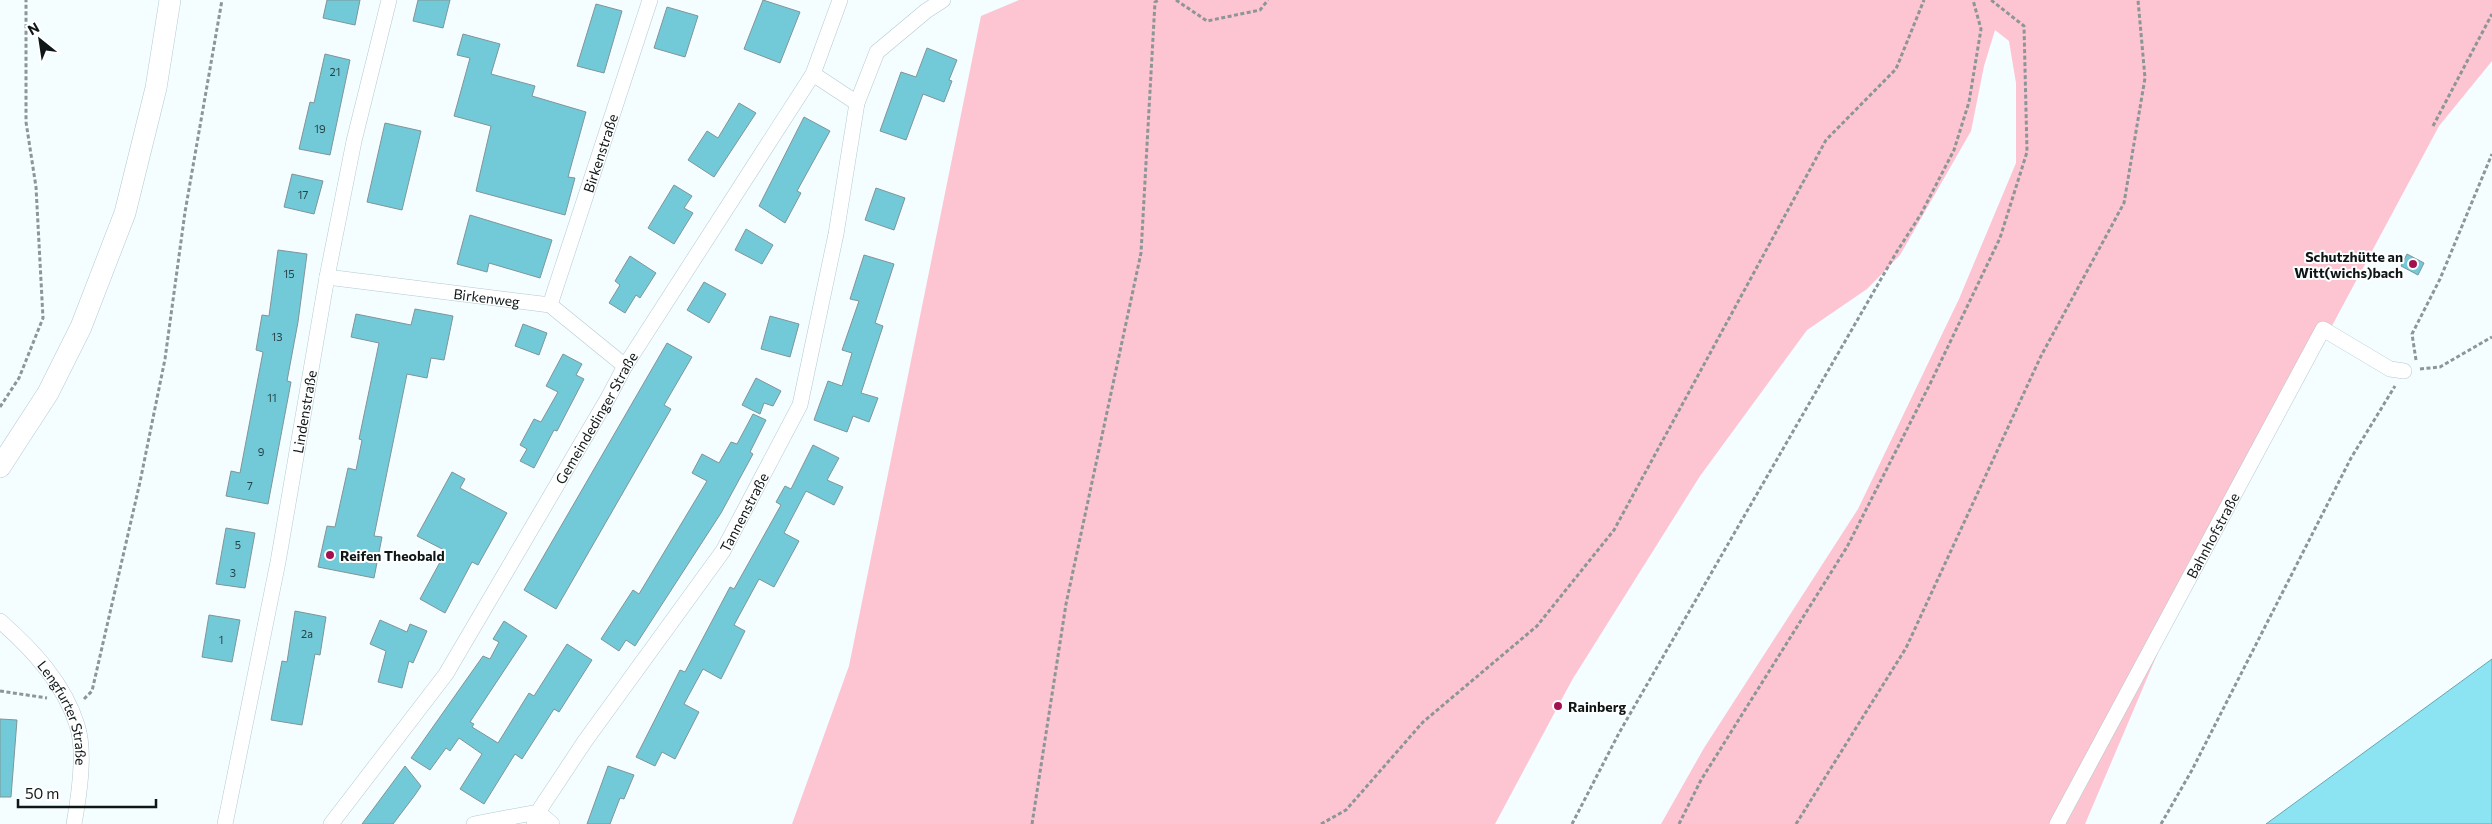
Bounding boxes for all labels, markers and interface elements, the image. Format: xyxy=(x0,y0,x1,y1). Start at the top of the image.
north arrow xyxy=(15,15,65,65)
text: N xyxy=(24,18,42,38)
house number: 21 xyxy=(330,65,340,78)
street label: Birkenstraße xyxy=(579,111,621,194)
house number: 19 xyxy=(314,122,326,135)
house number: 17 xyxy=(298,188,308,201)
place label: Schutzhütte an Witt(wichs)bach xyxy=(2294,248,2403,281)
marker: Schutzhütte an Witt(wichs)bach xyxy=(2407,258,2419,270)
house number: 15 xyxy=(283,267,295,280)
street label: Birkenweg xyxy=(453,284,521,310)
house number: 13 xyxy=(272,330,282,343)
street label: Gemeindedinger Straße xyxy=(551,348,641,487)
street label: Lindenstraße xyxy=(288,369,319,454)
house number: 11 xyxy=(267,391,277,404)
house number: 9 xyxy=(258,445,265,458)
street label: Tannenstraße xyxy=(716,470,771,555)
house number: 7 xyxy=(247,479,253,492)
street label: Bahnhofstraße xyxy=(2182,489,2242,581)
house number: 5 xyxy=(235,538,241,551)
place label: Reifen Theobald xyxy=(340,547,445,564)
marker: Reifen Theobald xyxy=(324,549,336,561)
house number: 3 xyxy=(230,566,236,579)
house number: 2a xyxy=(301,627,313,640)
house number: 1 xyxy=(219,633,223,646)
street label: Lengfurter Straße xyxy=(34,657,90,766)
place label: Rainberg xyxy=(1568,698,1626,715)
marker: Rainberg xyxy=(1552,700,1564,712)
scale bar xyxy=(18,776,155,808)
text: 50 m xyxy=(25,784,59,802)

